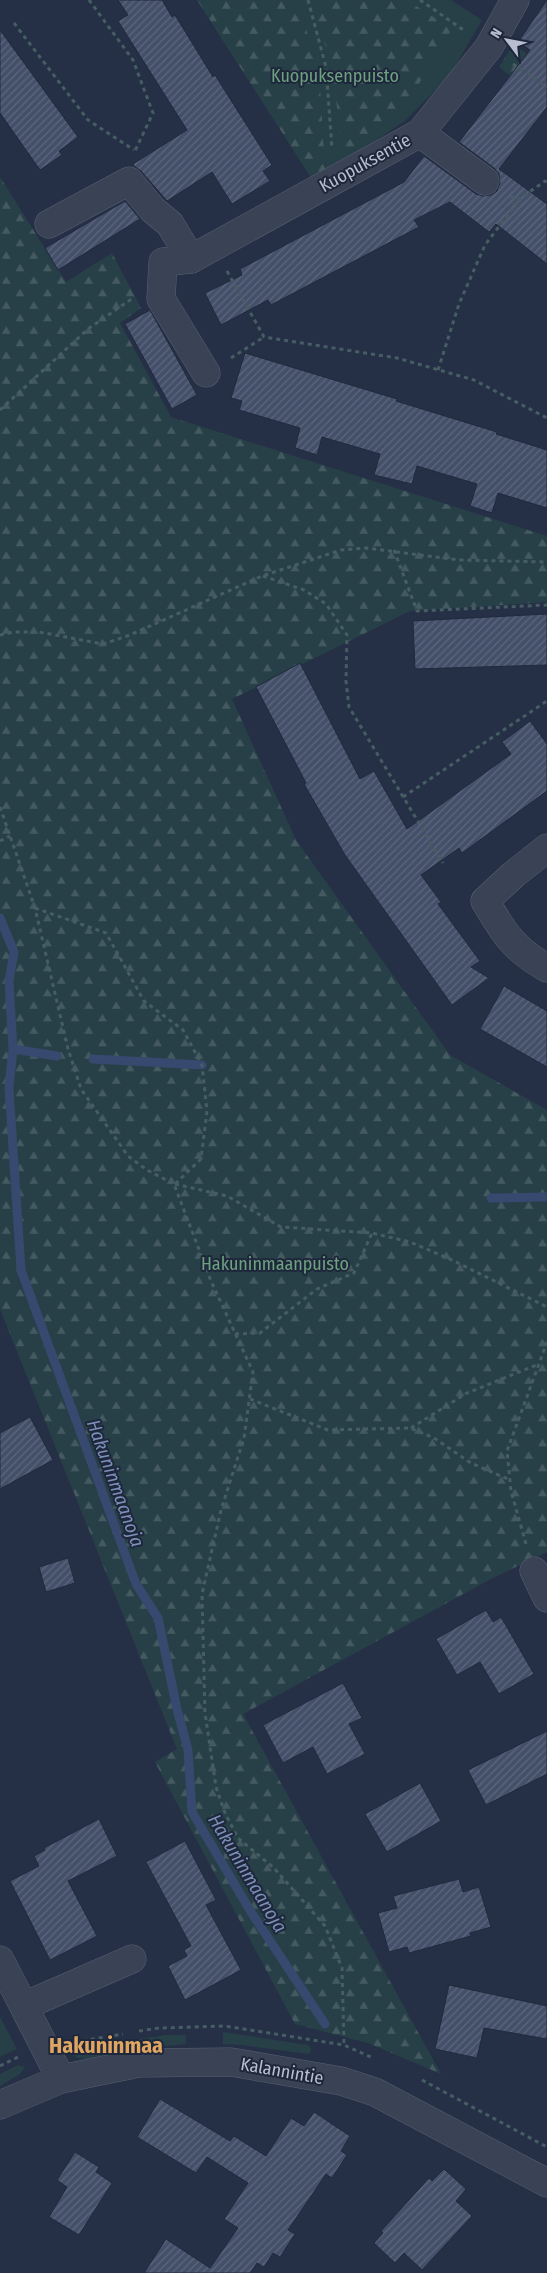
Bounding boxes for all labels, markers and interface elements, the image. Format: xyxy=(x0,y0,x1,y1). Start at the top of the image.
north arrow xyxy=(482,15,532,65)
text: N xyxy=(487,25,506,41)
park label: Kuopuksenpuisto xyxy=(271,65,399,87)
street label: Kuopuksentie xyxy=(316,129,415,197)
park label: Hakuninmaanpuisto xyxy=(201,1253,349,1275)
water label: Hakuninmaanoja xyxy=(82,1416,149,1550)
water label: Hakuninmaanoja xyxy=(203,1810,292,1937)
district label: Hakuninmaa xyxy=(49,2032,163,2059)
street label: Kalannintie xyxy=(239,2053,325,2089)

